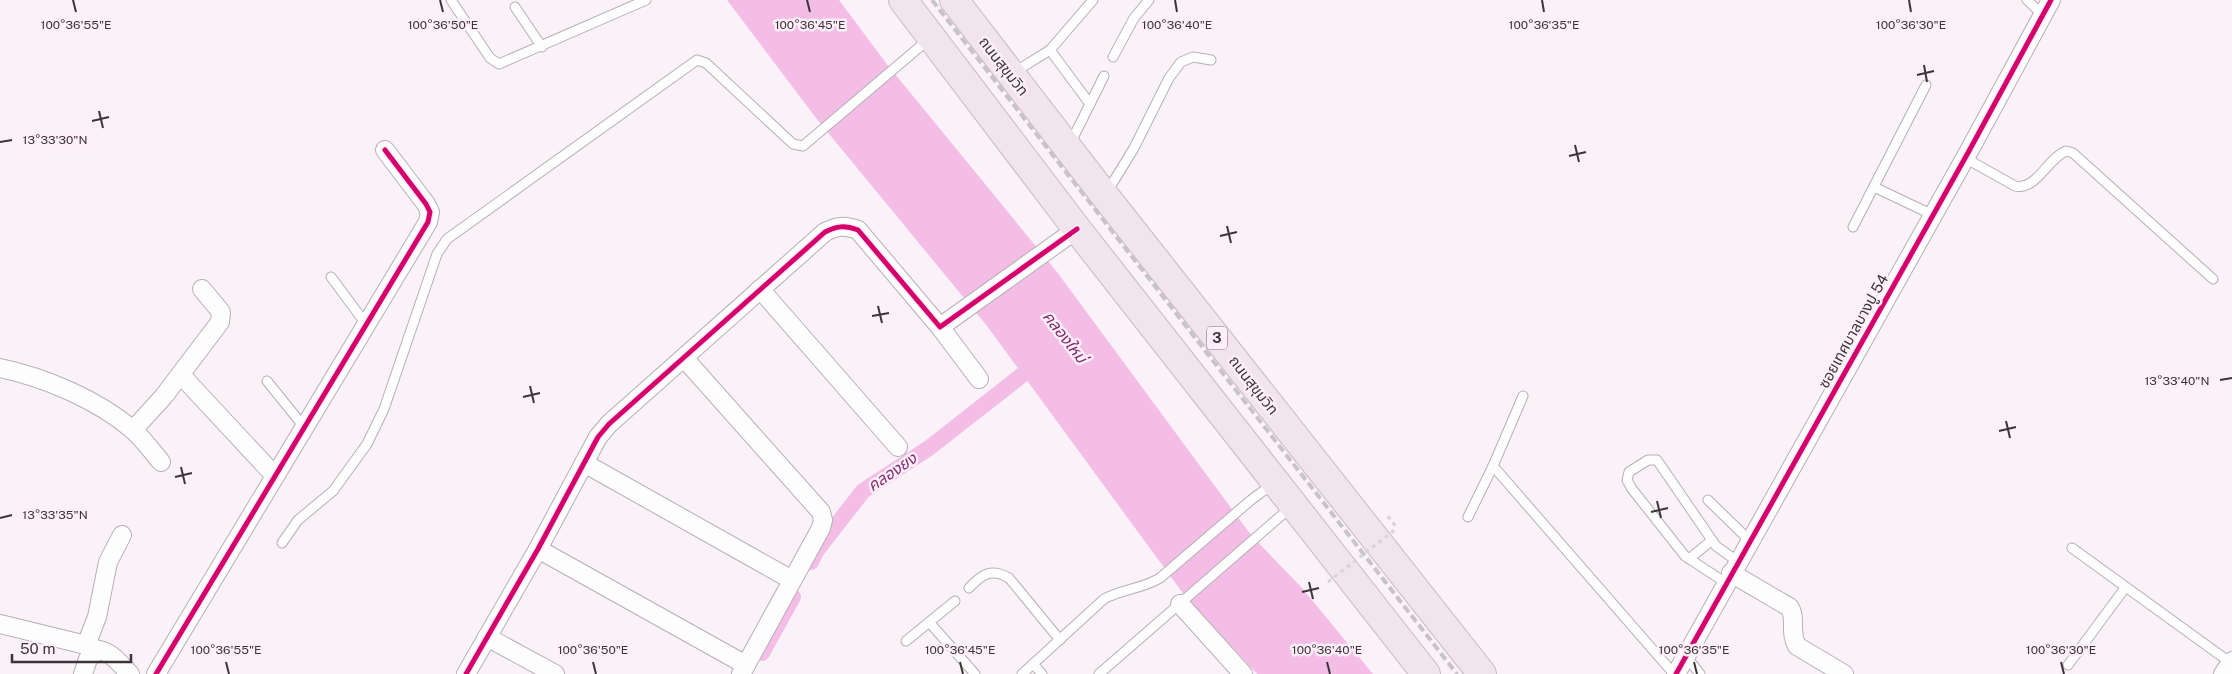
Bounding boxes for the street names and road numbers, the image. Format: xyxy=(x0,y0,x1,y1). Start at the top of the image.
street label: ถนนสุขุมวิท xyxy=(975,33,1032,99)
street label: ซอยเทศบาลบางปู 54 xyxy=(1815,271,1892,391)
road number: 3 xyxy=(1207,326,1227,349)
street label: ถนนสุขุมวิท xyxy=(1225,352,1282,418)

